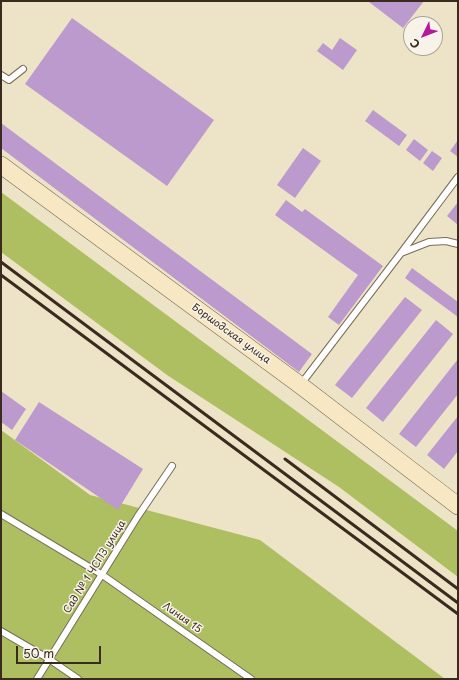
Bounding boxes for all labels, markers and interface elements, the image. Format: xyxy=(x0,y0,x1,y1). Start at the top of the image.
north arrow xyxy=(403,16,443,56)
text: С xyxy=(406,35,424,53)
street label: Боршодская улица xyxy=(189,301,273,367)
street label: Сад № 1 ЧСПЗ улица xyxy=(61,518,129,616)
street label: Линия 15 xyxy=(160,600,204,636)
scale bar xyxy=(18,638,103,664)
text: 50 m xyxy=(23,644,54,662)

